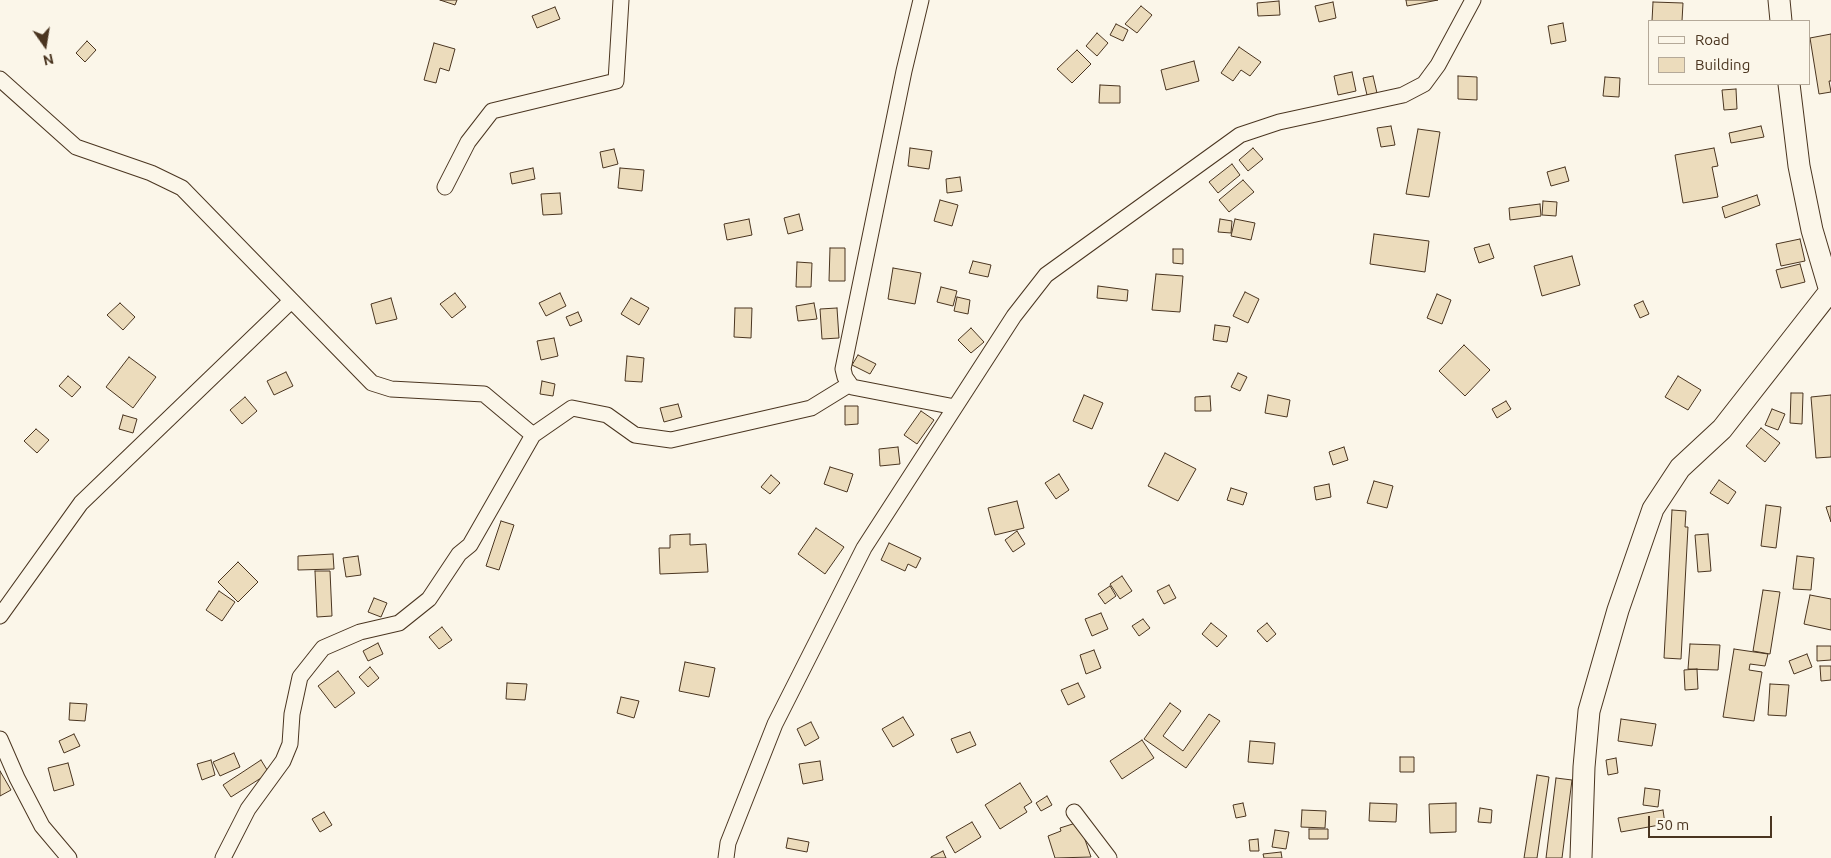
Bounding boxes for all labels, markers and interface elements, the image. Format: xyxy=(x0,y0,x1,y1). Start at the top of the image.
north arrow xyxy=(20,20,70,70)
legend xyxy=(1648,20,1811,85)
text: Road xyxy=(1695,31,1730,48)
text: N xyxy=(41,51,55,69)
text: Building xyxy=(1695,56,1750,73)
scale bar xyxy=(1651,806,1775,838)
text: 50 m xyxy=(1656,816,1689,833)

